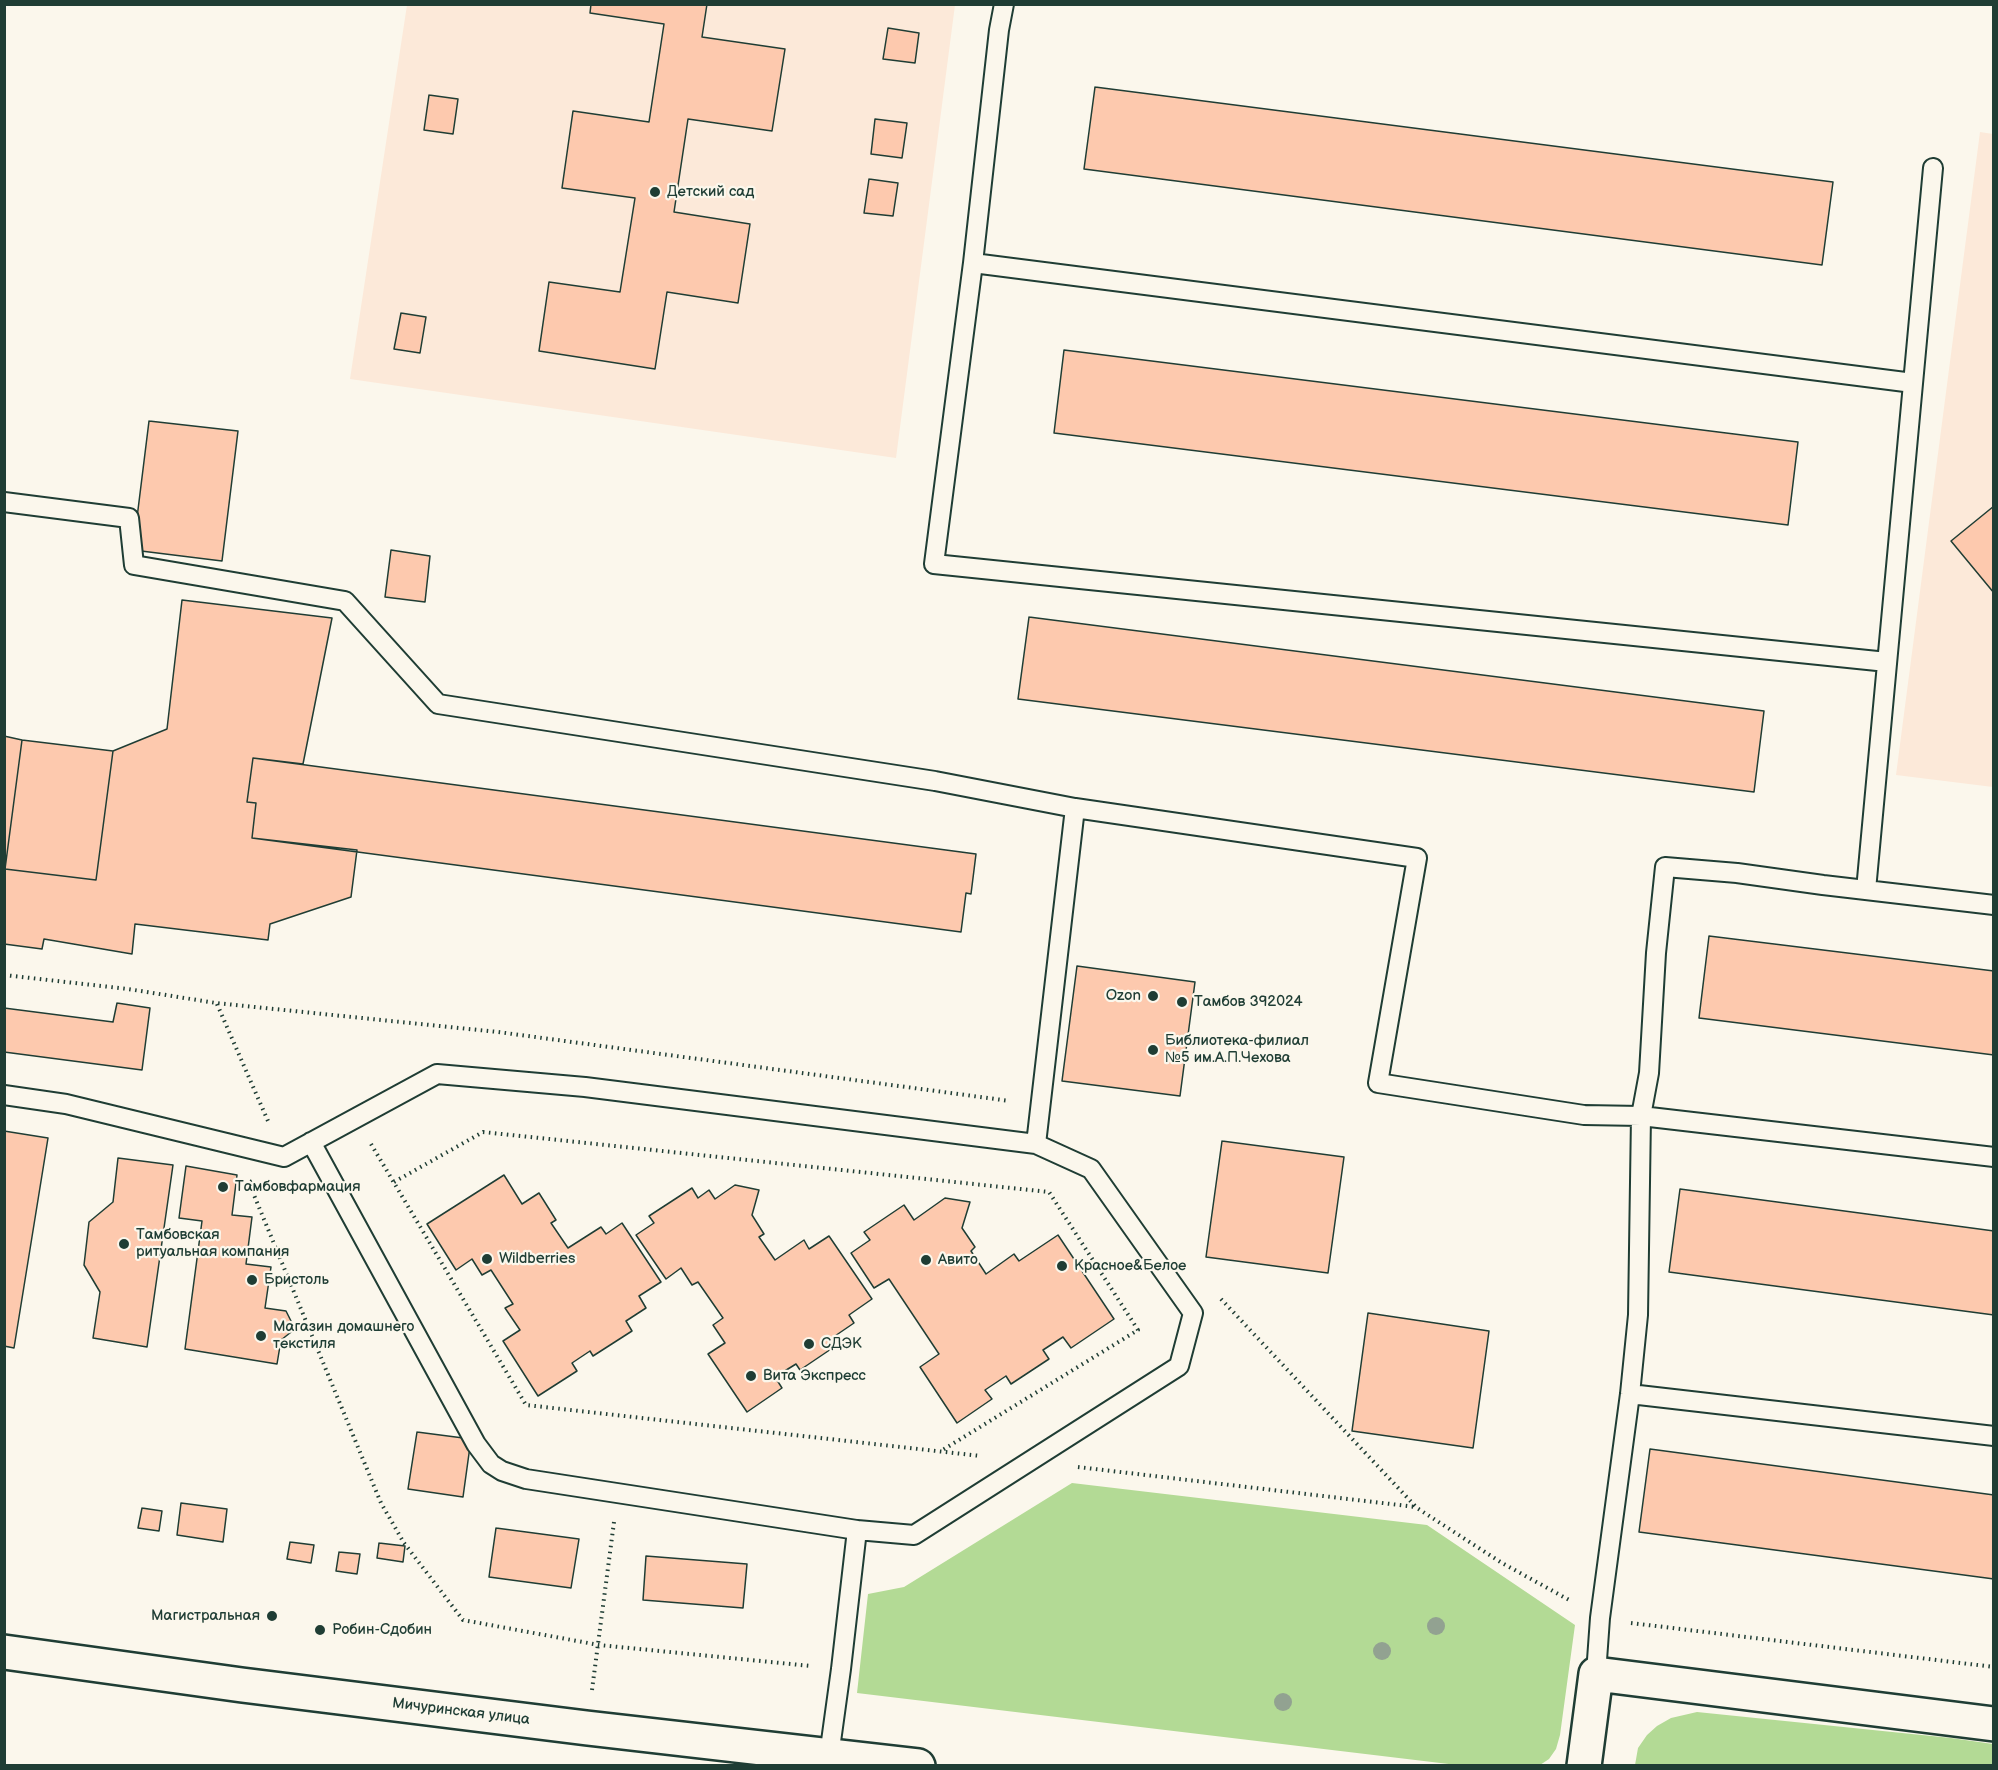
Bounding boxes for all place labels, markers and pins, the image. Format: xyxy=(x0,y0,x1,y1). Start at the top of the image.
place label: Детский сад xyxy=(667,183,754,201)
marker: Детский сад xyxy=(648,185,662,199)
place label: Ozon xyxy=(1106,987,1141,1005)
marker: Ozon xyxy=(1146,989,1160,1003)
place label: Тамбов 392024 xyxy=(1194,993,1303,1011)
marker: Тамбов 392024 xyxy=(1175,995,1189,1009)
place label: Библиотека-филиал №5 им.А.П.Чехова xyxy=(1165,1032,1309,1067)
marker: Библиотека-филиал №5 им.А.П.Чехова xyxy=(1146,1043,1160,1057)
place label: Тамбовфармация xyxy=(235,1178,361,1196)
marker: Тамбовфармация xyxy=(216,1180,230,1194)
place label: Тамбовская ритуальная компания xyxy=(136,1226,289,1261)
marker: Тамбовская ритуальная компания xyxy=(117,1237,131,1251)
place label: Wildberries xyxy=(499,1250,575,1268)
place label: Авито xyxy=(938,1251,978,1269)
marker: Wildberries xyxy=(480,1252,494,1266)
marker: Авито xyxy=(919,1253,933,1267)
place label: Красное&Белое xyxy=(1074,1257,1186,1275)
marker: Красное&Белое xyxy=(1055,1259,1069,1273)
place label: Бристоль xyxy=(264,1271,329,1289)
marker: Бристоль xyxy=(245,1273,259,1287)
place label: Магазин домашнего текстиля xyxy=(273,1318,414,1353)
marker: Магазин домашнего текстиля xyxy=(254,1329,268,1343)
place label: СДЭК xyxy=(821,1335,862,1353)
marker: СДЭК xyxy=(802,1337,816,1351)
place label: Вита Экспресс xyxy=(763,1367,866,1385)
marker: Вита Экспресс xyxy=(744,1369,758,1383)
place label: Магистральная xyxy=(151,1607,260,1625)
marker: Магистральная xyxy=(265,1609,279,1623)
place label: Робин-Сдобин xyxy=(332,1621,432,1639)
marker: Робин-Сдобин xyxy=(313,1623,327,1637)

